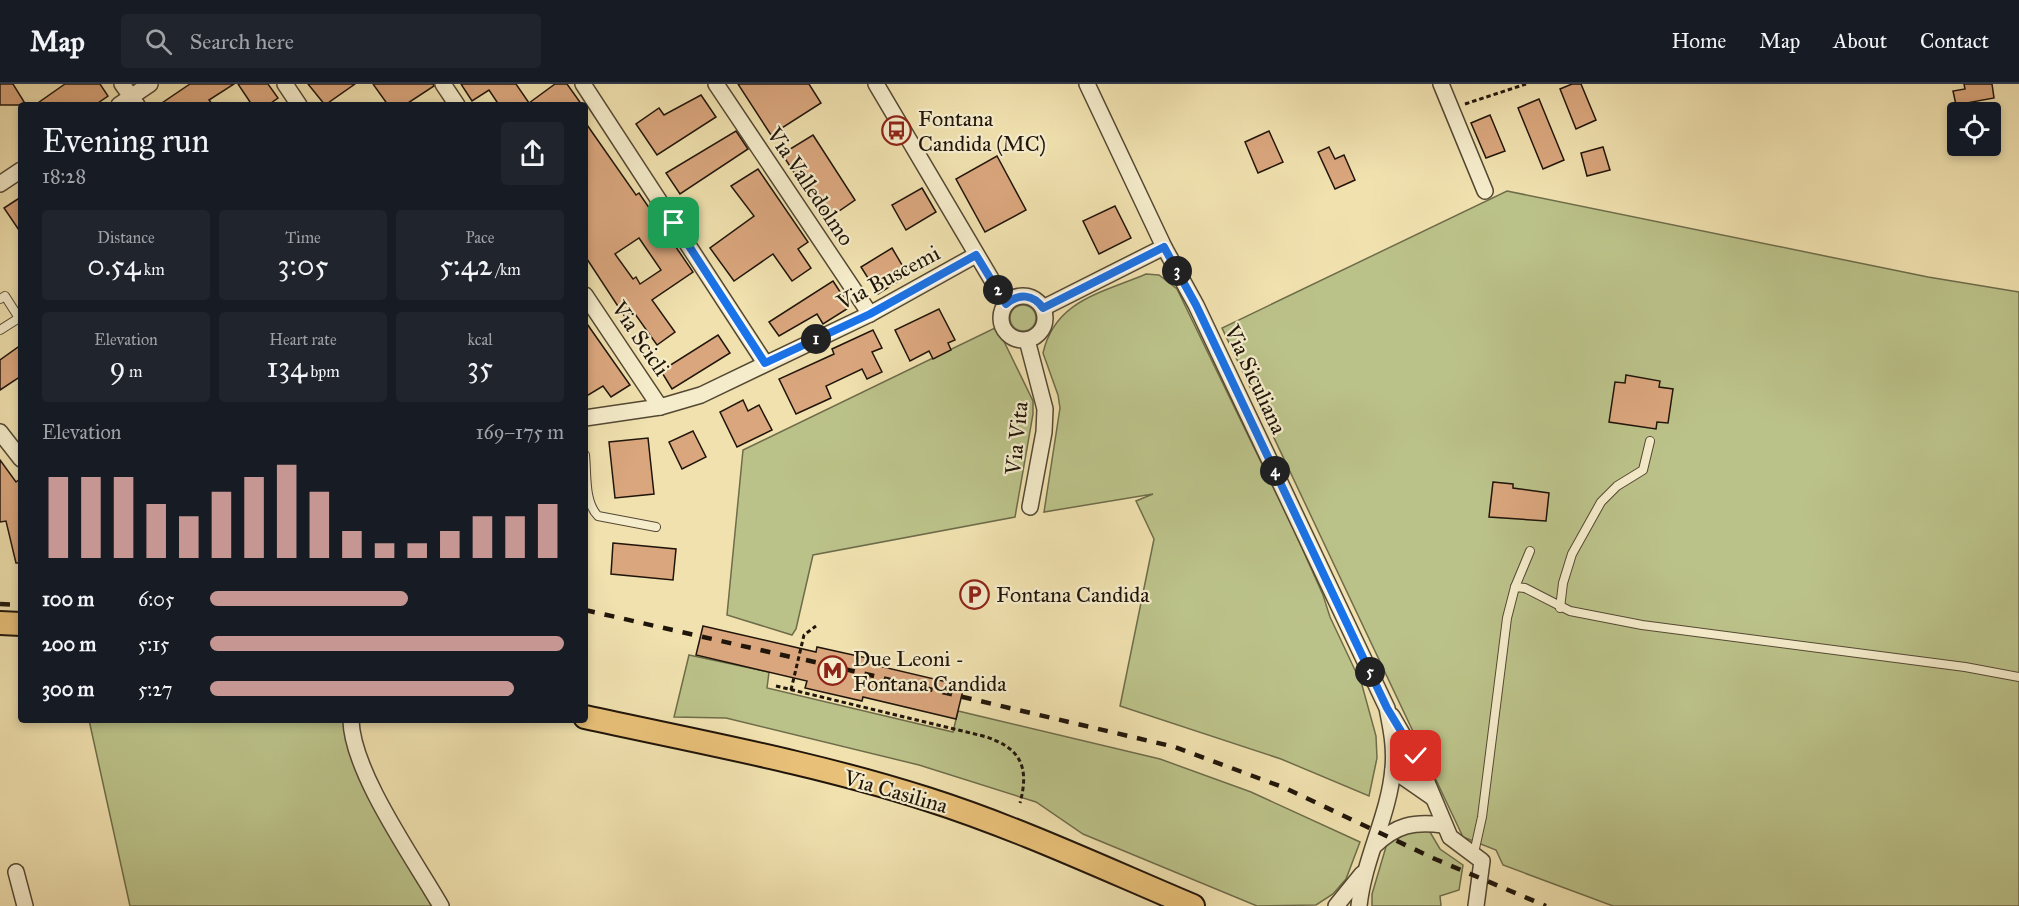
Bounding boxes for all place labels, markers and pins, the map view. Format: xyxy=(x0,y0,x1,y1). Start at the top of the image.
place label: Fontana Candida (MC) xyxy=(918,105,1046,157)
bus stop icon: Fontana Candida (MC) xyxy=(881,115,913,147)
pin xyxy=(648,197,699,248)
pin: 3 xyxy=(1162,256,1192,286)
pin: 2 xyxy=(983,275,1013,305)
pin: 1 xyxy=(801,324,831,354)
pin: 4 xyxy=(1260,456,1290,486)
parking icon: Fontana Candida xyxy=(959,578,991,610)
place label: Fontana Candida xyxy=(996,581,1150,608)
place label: Due Leoni - Fontana Candida xyxy=(853,645,1007,697)
metro station icon: Due Leoni - Fontana Candida xyxy=(816,655,848,687)
pin: 5 xyxy=(1355,657,1385,687)
pin xyxy=(1390,730,1441,781)

